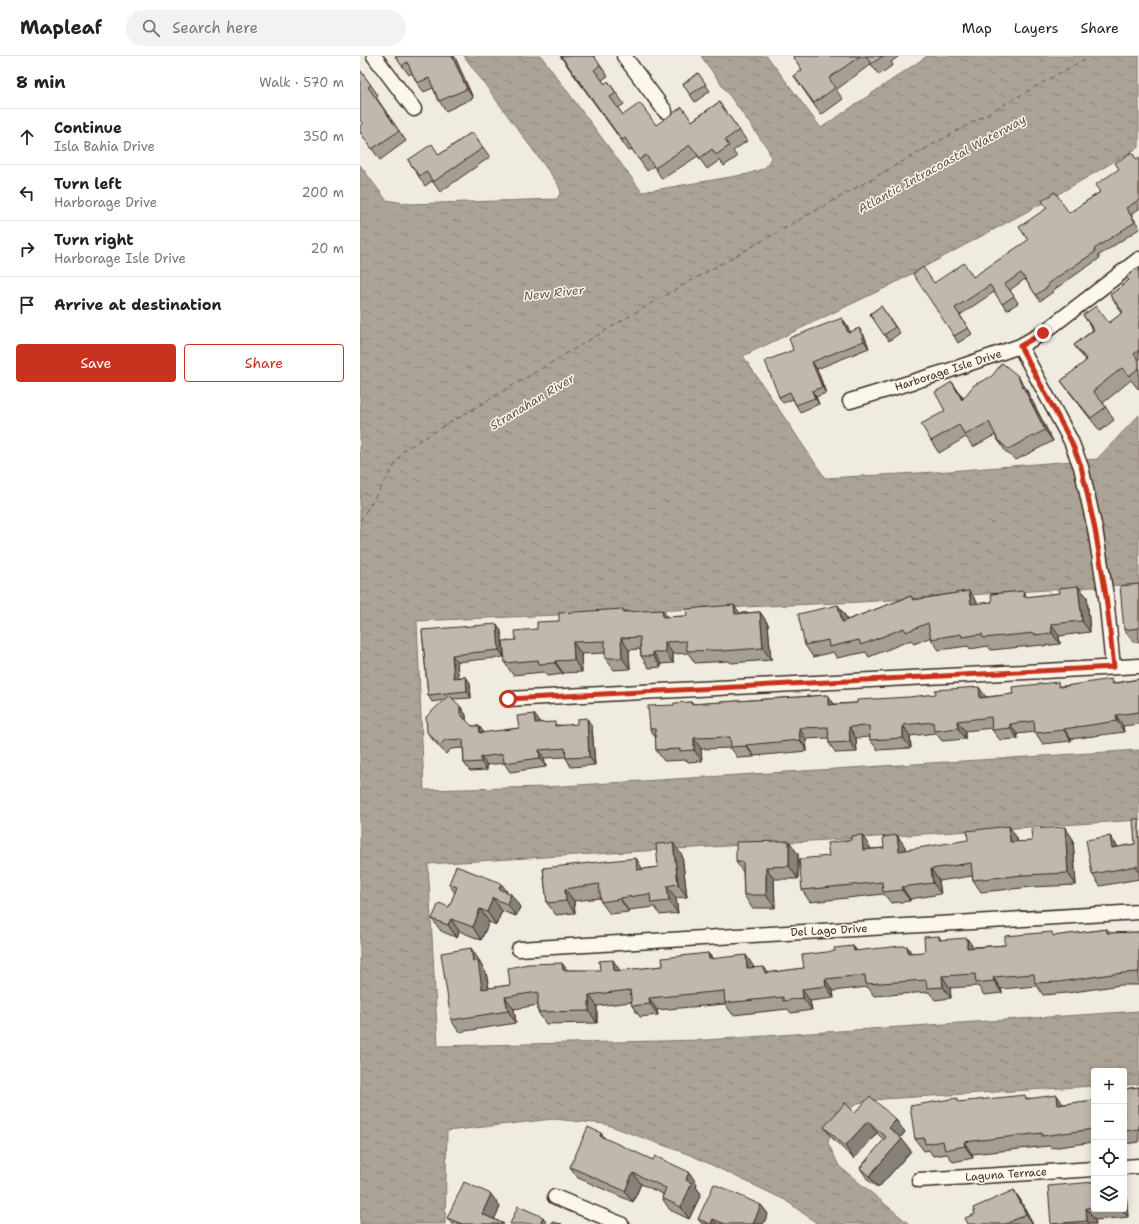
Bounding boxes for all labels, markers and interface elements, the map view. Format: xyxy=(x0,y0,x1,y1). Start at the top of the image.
search box xyxy=(126,10,406,46)
text: Mapleaf xyxy=(20,15,102,40)
icon: search xyxy=(140,17,162,39)
text: Search here xyxy=(172,18,258,38)
text: Map xyxy=(962,19,992,37)
text: Layers xyxy=(1014,19,1058,37)
text: Share xyxy=(1080,19,1119,37)
text: 8 min xyxy=(16,71,66,93)
text: Walk · 570 m xyxy=(259,74,344,91)
water label: Atlantic Intracoastal Waterway xyxy=(855,111,1029,217)
text: Continue xyxy=(54,118,122,138)
icon: ahead xyxy=(16,126,38,148)
text: 350 m xyxy=(303,128,344,145)
text: Isla Bahia Drive xyxy=(54,138,155,155)
text: Turn left xyxy=(54,174,122,194)
icon: left xyxy=(16,182,38,204)
text: 200 m xyxy=(302,184,344,201)
text: Harborage Drive xyxy=(54,194,157,211)
text: Turn right xyxy=(54,230,134,250)
icon: right xyxy=(16,238,38,260)
text: 20 m xyxy=(311,240,344,257)
text: Harborage Isle Drive xyxy=(54,250,186,267)
water label: New River xyxy=(523,282,585,304)
icon: arrive xyxy=(16,294,38,316)
text: Arrive at destination xyxy=(54,295,222,315)
route end xyxy=(1034,324,1052,342)
button: Save xyxy=(16,344,176,382)
button: Share xyxy=(184,344,344,382)
street label: Harborage Isle Drive xyxy=(893,346,1004,395)
water label: Stranahan River xyxy=(487,370,578,434)
route start xyxy=(499,690,517,708)
street label: Del Lago Drive xyxy=(790,921,868,940)
map controls xyxy=(1091,1068,1127,1212)
button: + xyxy=(1091,1068,1127,1104)
button: − xyxy=(1091,1104,1127,1140)
button: locate xyxy=(1091,1140,1127,1176)
street label: Laguna Terrace xyxy=(965,1164,1047,1185)
button: layers xyxy=(1091,1176,1127,1212)

